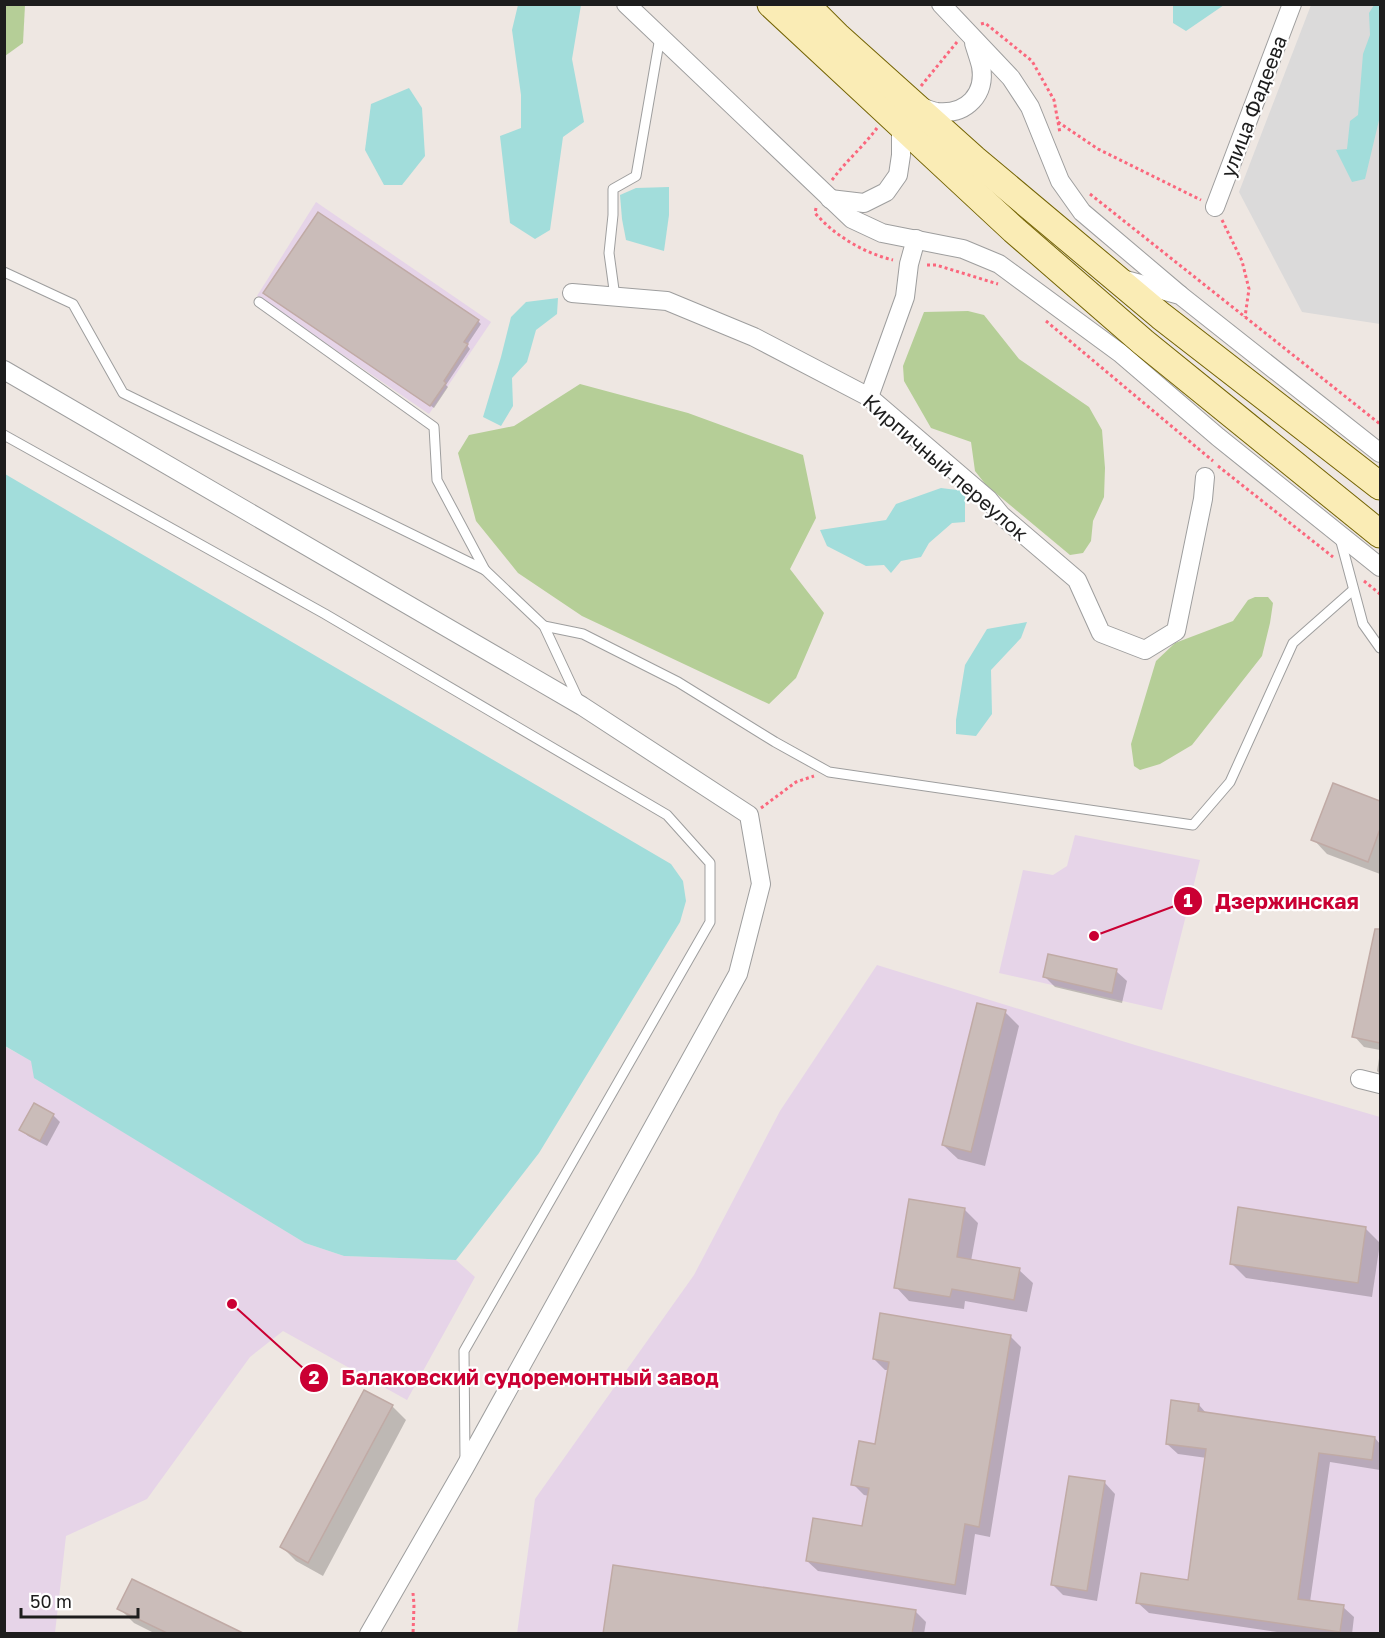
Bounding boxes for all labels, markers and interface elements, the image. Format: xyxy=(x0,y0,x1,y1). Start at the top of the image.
street label: улица Фадеева xyxy=(1215,32,1291,180)
street label: Кирпичный переулок xyxy=(859,389,1033,545)
callout: Дзержинская xyxy=(1173,882,1370,921)
text: Дзержинская xyxy=(1215,888,1359,914)
text: 1 xyxy=(1183,889,1193,911)
callout: Балаковский судоремонтный завод xyxy=(299,1358,731,1397)
text: Балаковский судоремонтный завод xyxy=(341,1364,719,1390)
text: 2 xyxy=(309,1366,320,1388)
scale bar xyxy=(21,1581,138,1619)
text: 50 m xyxy=(30,1590,72,1612)

